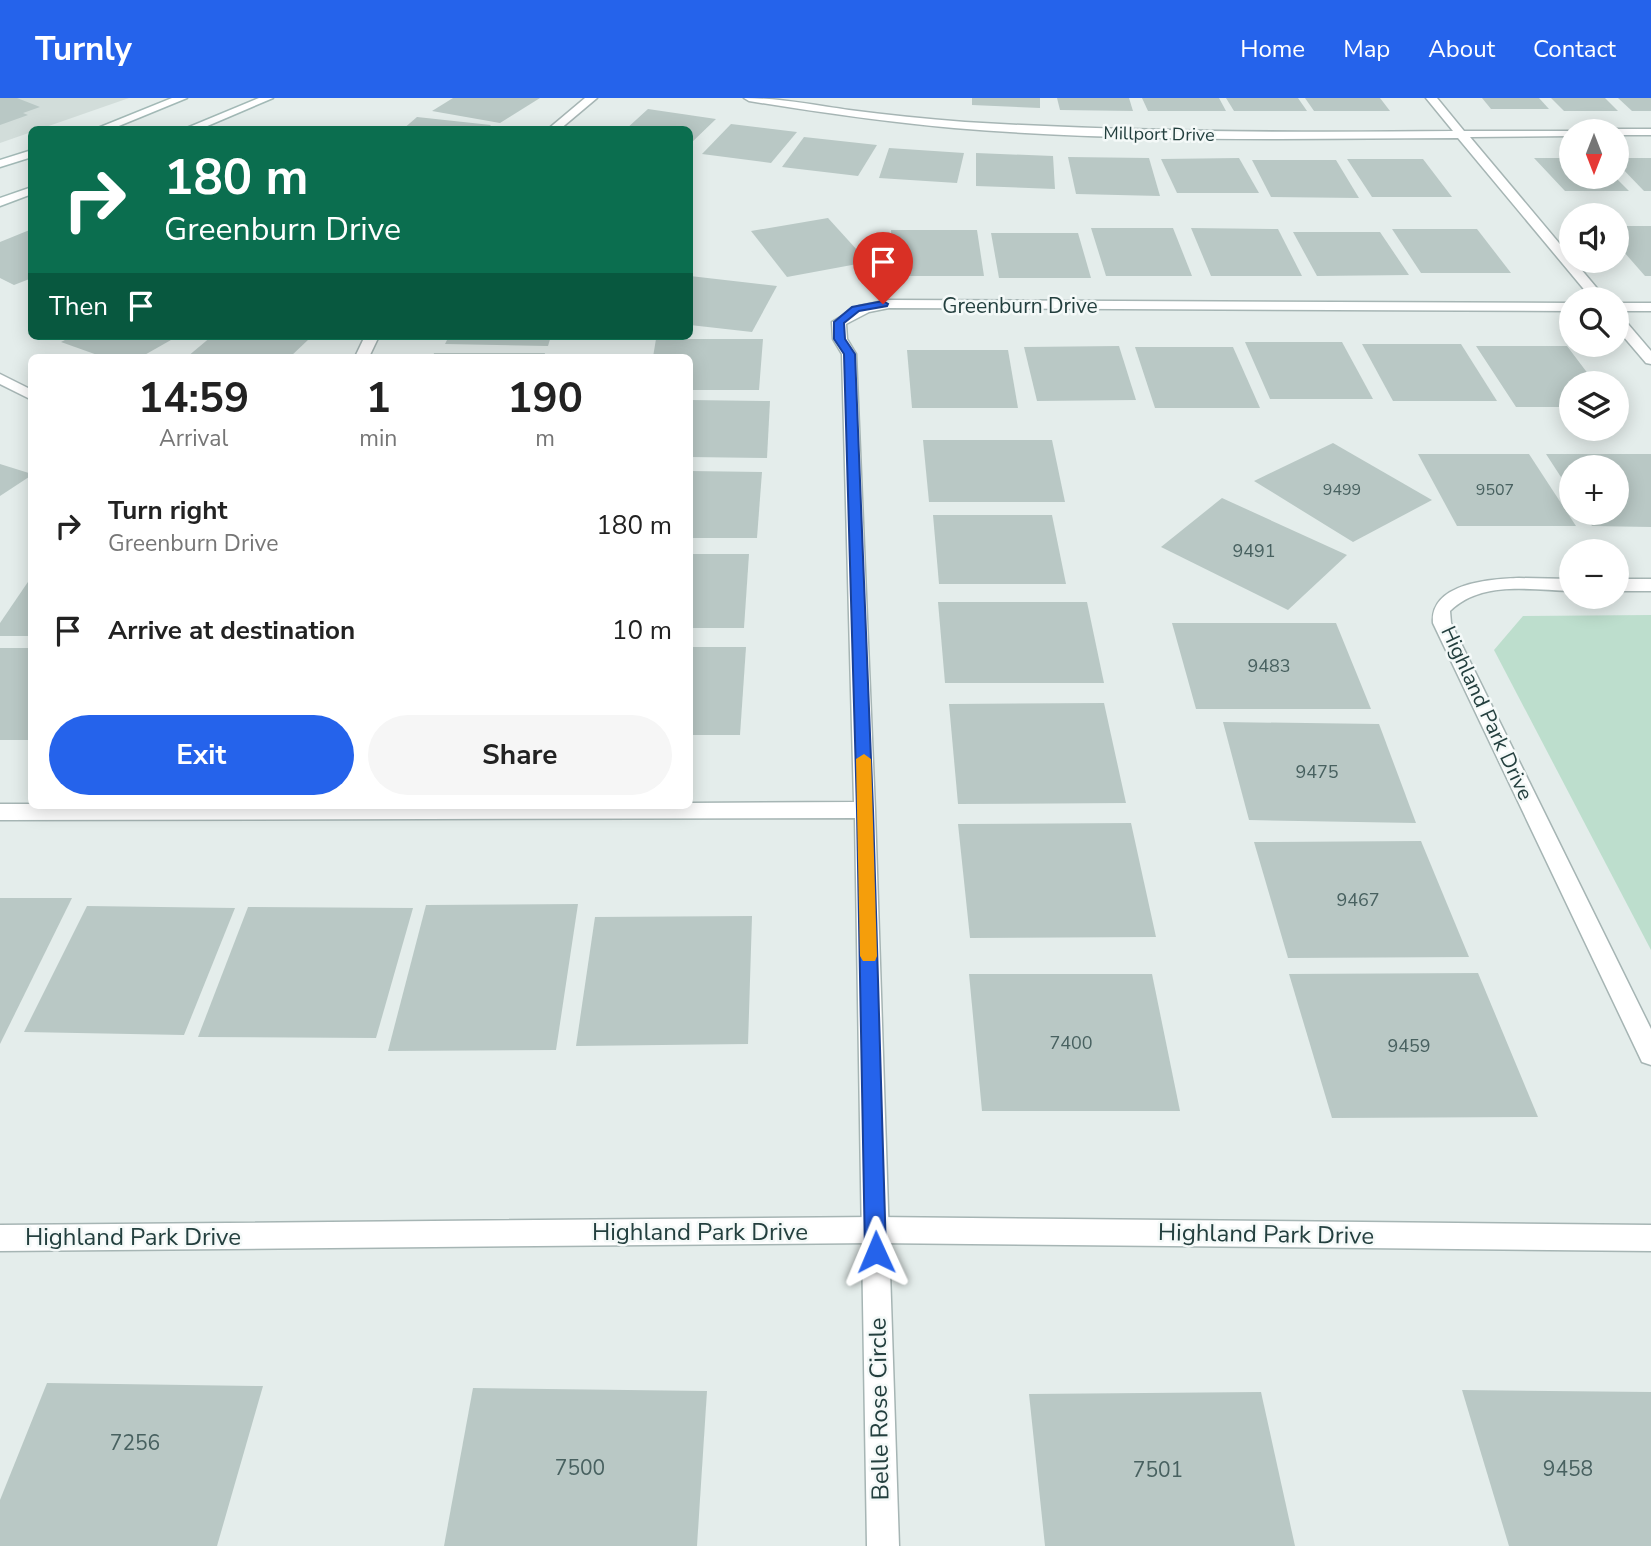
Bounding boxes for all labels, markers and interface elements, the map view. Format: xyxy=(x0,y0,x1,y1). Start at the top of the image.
text: Turnly xyxy=(35,27,132,72)
text: Home xyxy=(1240,33,1305,65)
text: Map xyxy=(1343,33,1390,65)
text: About xyxy=(1428,33,1495,65)
text: Contact xyxy=(1533,33,1616,65)
north arrow xyxy=(1559,119,1629,189)
map controls xyxy=(1559,119,1629,609)
street label: Millport Drive xyxy=(1103,121,1215,147)
text: 180 m xyxy=(164,144,308,211)
icon: right xyxy=(49,154,140,245)
button: sound xyxy=(1559,203,1629,273)
text: Greenburn Drive xyxy=(164,208,401,251)
pin xyxy=(853,232,913,304)
icon: arrive xyxy=(864,243,902,281)
icon: arrive xyxy=(122,287,160,325)
button: search xyxy=(1559,287,1629,357)
text: Then xyxy=(49,289,108,324)
street label: Greenburn Drive xyxy=(942,292,1098,320)
text: 14:59 xyxy=(138,370,249,427)
text: 1 xyxy=(366,370,391,427)
text: 190 xyxy=(507,370,583,427)
button: layers xyxy=(1559,371,1629,441)
text: Arrival xyxy=(159,423,228,454)
text: min xyxy=(359,423,397,454)
text: m xyxy=(535,423,555,454)
button: + xyxy=(1559,455,1629,525)
house number: 9499 xyxy=(1323,479,1361,501)
house number: 9507 xyxy=(1476,479,1514,501)
text: Turn right xyxy=(108,493,227,528)
icon: right xyxy=(49,507,87,545)
text: 180 m xyxy=(596,508,672,543)
text: Greenburn Drive xyxy=(108,528,278,559)
house number: 9491 xyxy=(1232,539,1276,563)
button: − xyxy=(1559,539,1629,609)
icon: arrive xyxy=(49,612,87,650)
text: Arrive at destination xyxy=(108,613,355,648)
text: 10 m xyxy=(612,613,672,648)
street label: Highland Park Drive xyxy=(1434,621,1540,805)
house number: 9483 xyxy=(1247,654,1291,678)
button: Exit xyxy=(49,715,354,795)
button: Share xyxy=(368,715,672,795)
house number: 9475 xyxy=(1295,760,1339,784)
house number: 9467 xyxy=(1336,888,1380,912)
house number: 7400 xyxy=(1049,1031,1093,1055)
house number: 9459 xyxy=(1387,1034,1431,1058)
position arrow xyxy=(839,1215,913,1289)
street label: Highland Park Drive xyxy=(592,1216,808,1248)
street label: Highland Park Drive xyxy=(1158,1216,1374,1252)
street label: Highland Park Drive xyxy=(25,1221,241,1253)
street label: Belle Rose Circle xyxy=(861,1317,897,1501)
house number: 7256 xyxy=(110,1429,160,1457)
house number: 7500 xyxy=(555,1454,605,1482)
house number: 9458 xyxy=(1543,1455,1593,1483)
house number: 7501 xyxy=(1133,1456,1183,1484)

